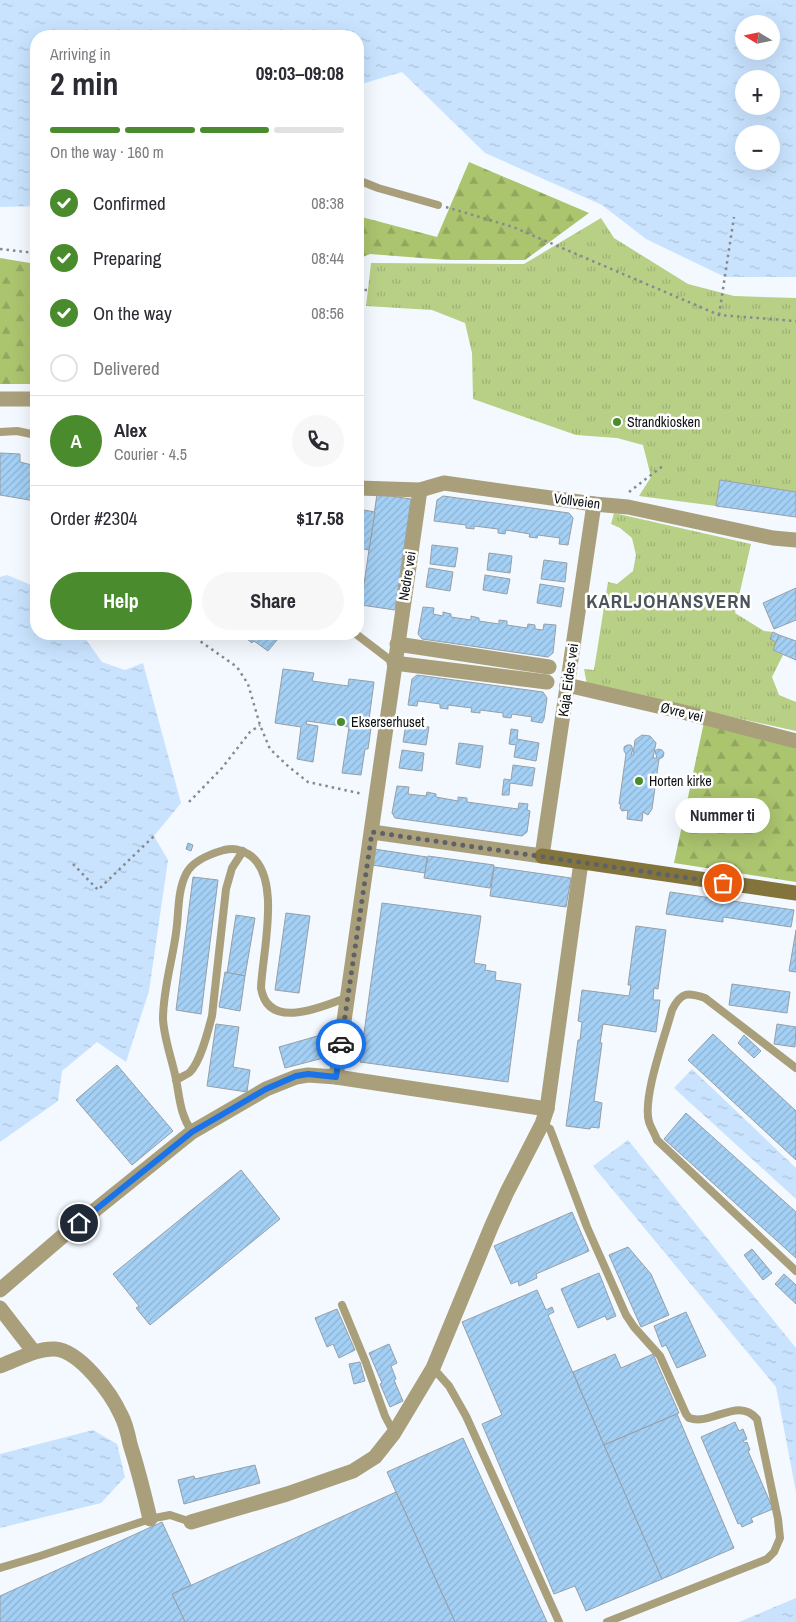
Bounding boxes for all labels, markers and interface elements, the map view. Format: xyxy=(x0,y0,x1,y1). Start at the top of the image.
north arrow xyxy=(735,15,780,60)
map controls xyxy=(735,15,780,170)
text: Arriving in xyxy=(50,43,111,65)
text: 09:03–09:08 xyxy=(256,60,344,86)
text: 2 min xyxy=(50,62,119,105)
button: + xyxy=(735,70,780,115)
button: − xyxy=(735,125,780,170)
text: On the way · 160 m xyxy=(50,141,164,163)
icon: check xyxy=(50,189,78,217)
text: Confirmed xyxy=(93,190,166,216)
text: 08:38 xyxy=(311,192,344,214)
icon: check xyxy=(50,244,78,272)
text: Preparing xyxy=(93,245,161,271)
text: 08:44 xyxy=(311,247,344,269)
icon: check xyxy=(50,299,78,327)
text: On the way xyxy=(93,300,172,326)
text: 08:56 xyxy=(311,302,344,324)
text: Delivered xyxy=(93,355,160,381)
place label: Strandkiosken xyxy=(627,413,700,431)
button: phone xyxy=(292,415,344,467)
marker: Strandkiosken xyxy=(611,416,623,428)
text: Alex xyxy=(114,417,147,443)
text: A xyxy=(70,428,82,454)
text: Courier · 4.5 xyxy=(114,443,187,465)
street label: Vollveien xyxy=(553,489,601,513)
text: Order #2304 xyxy=(50,505,137,531)
text: $17.58 xyxy=(296,505,344,531)
street label: Nedre vei xyxy=(394,550,420,602)
button: Help xyxy=(50,572,192,630)
button: Share xyxy=(202,572,344,630)
district label: KARLJOHANSVERN xyxy=(586,588,752,614)
street label: Kaja Eides vei xyxy=(554,642,582,718)
street label: Øvre vei xyxy=(659,698,705,726)
place label: Ekserserhuset xyxy=(351,713,424,731)
marker: Ekserserhuset xyxy=(335,716,347,728)
place label: Horten kirke xyxy=(649,772,712,790)
marker: Horten kirke xyxy=(633,775,645,787)
callout: Nummer ti xyxy=(676,798,770,833)
text: Nummer ti xyxy=(690,804,755,826)
pin xyxy=(702,862,744,904)
icon: bag xyxy=(709,869,737,897)
courier xyxy=(316,1019,366,1069)
icon: car xyxy=(327,1030,355,1058)
pin xyxy=(58,1202,100,1244)
icon: home xyxy=(65,1209,93,1237)

